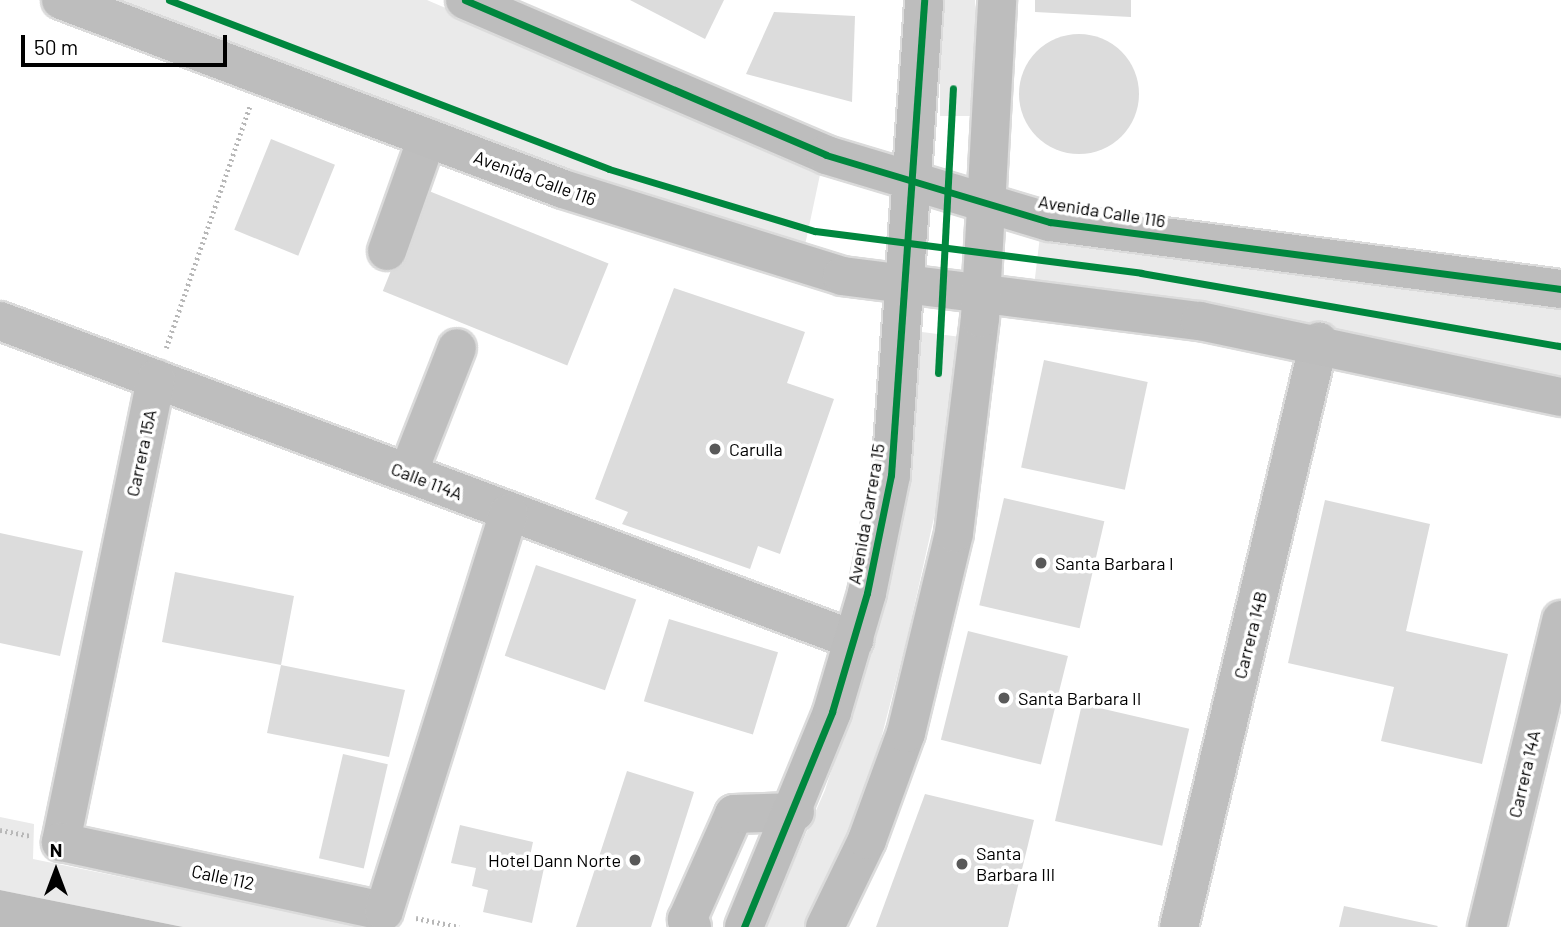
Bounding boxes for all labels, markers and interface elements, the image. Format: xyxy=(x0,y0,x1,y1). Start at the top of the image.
scale bar xyxy=(24,21,231,65)
text: 50 m xyxy=(34,34,78,59)
street label: Avenida Calle 116 xyxy=(471,146,599,210)
street label: Avenida Calle 116 xyxy=(1037,190,1167,232)
street label: Carrera 15A xyxy=(121,408,161,498)
place label: Carulla xyxy=(729,438,783,460)
marker: Carulla xyxy=(707,441,723,457)
street label: Avenida Carrera 15 xyxy=(843,442,889,586)
street label: Calle 114A xyxy=(388,457,466,505)
place label: Santa Barbara I xyxy=(1055,552,1174,574)
marker: Santa Barbara I xyxy=(1033,555,1049,571)
street label: Carrera 14B xyxy=(1229,589,1271,681)
place label: Santa Barbara II xyxy=(1018,687,1141,709)
marker: Santa Barbara II xyxy=(996,690,1012,706)
street label: Carrera 14A xyxy=(1503,728,1545,820)
north arrow xyxy=(21,836,91,906)
text: N xyxy=(50,838,62,861)
place label: Santa Barbara III xyxy=(976,843,1055,886)
place label: Hotel Dann Norte xyxy=(488,849,621,871)
marker: Hotel Dann Norte xyxy=(627,852,643,868)
marker: Santa Barbara III xyxy=(954,856,970,872)
street label: Calle 112 xyxy=(190,860,256,894)

